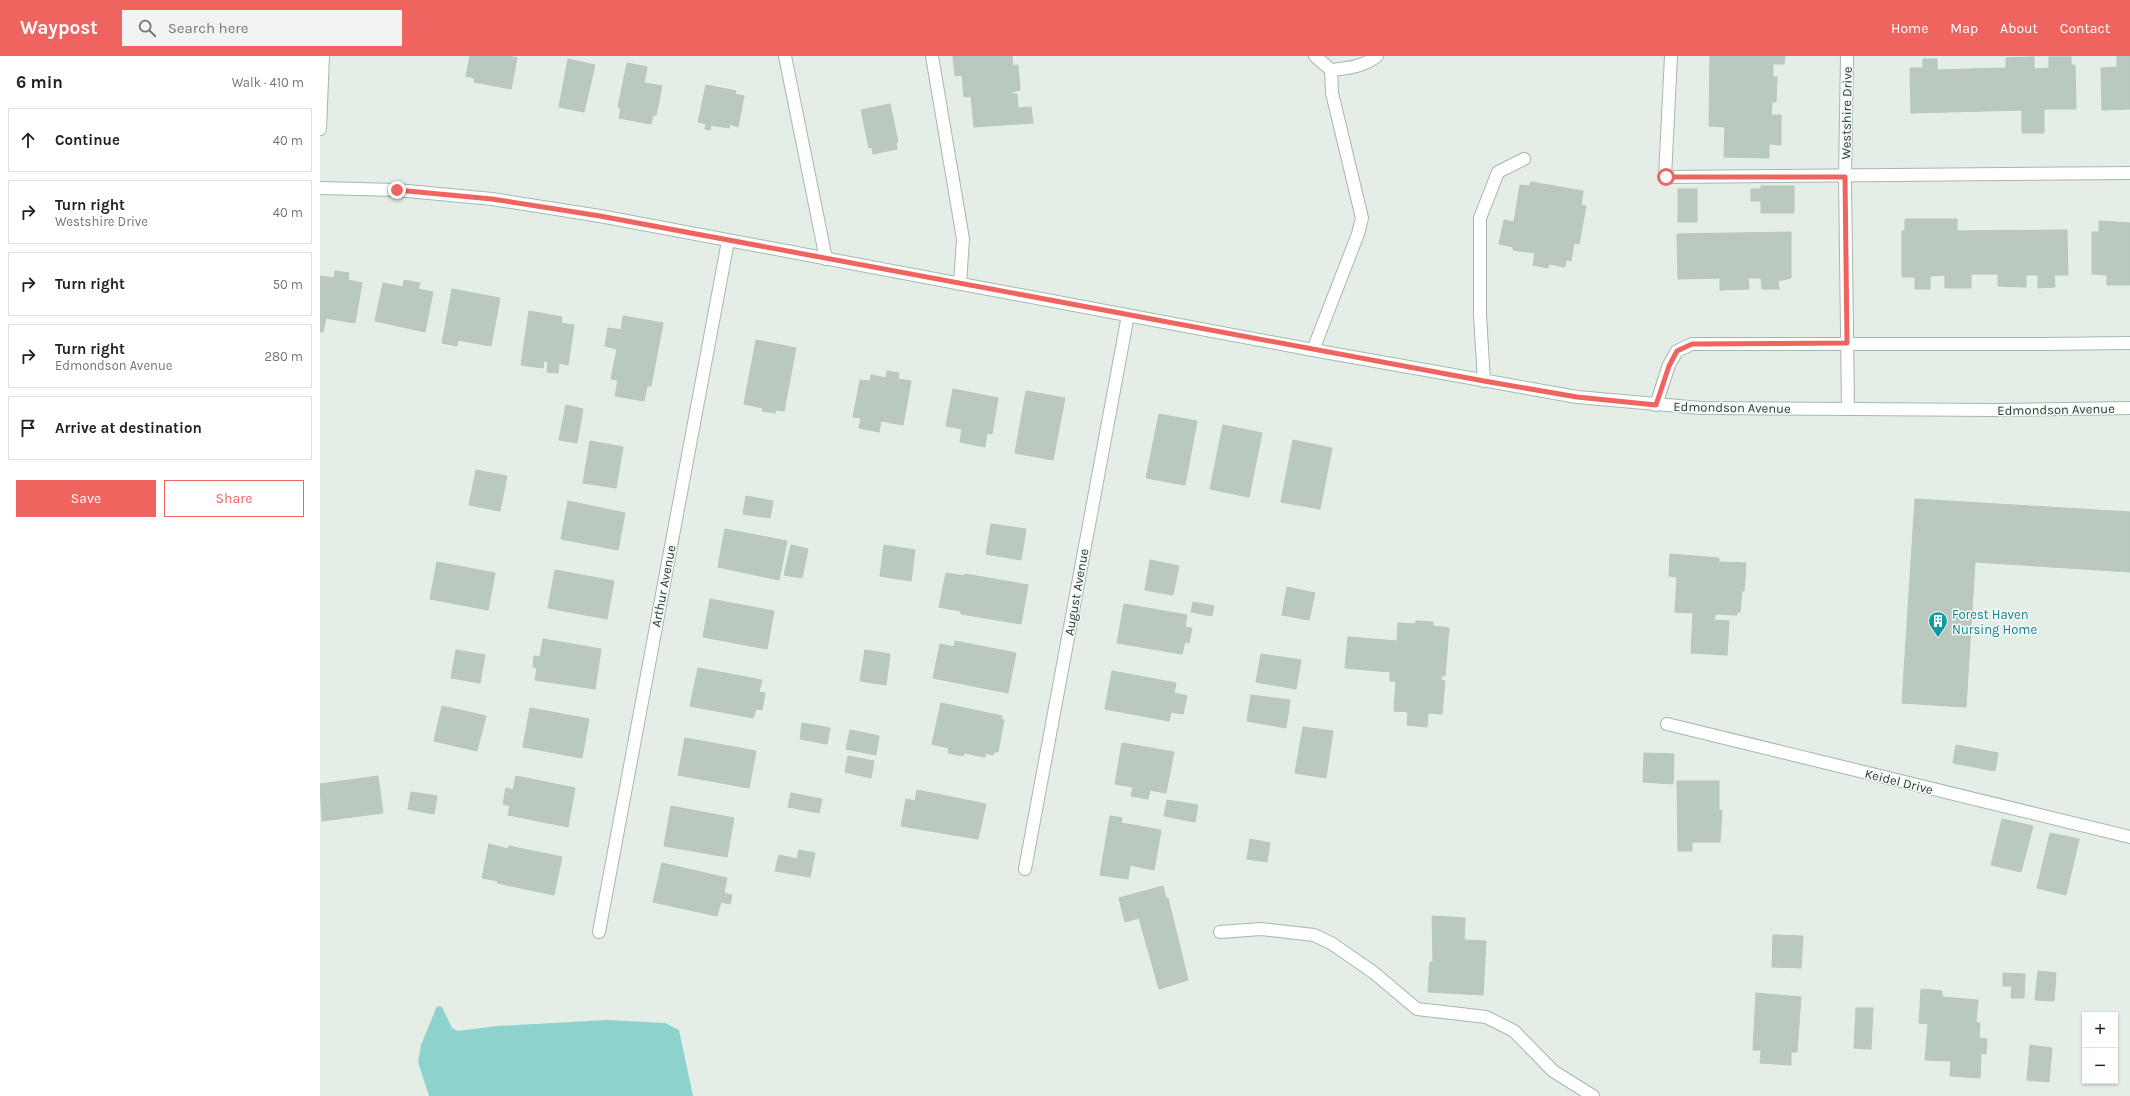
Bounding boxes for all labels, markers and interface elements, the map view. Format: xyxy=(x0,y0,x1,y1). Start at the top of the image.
search box xyxy=(122,10,402,46)
text: Waypost xyxy=(20,17,98,39)
icon: search xyxy=(136,17,158,39)
text: Search here xyxy=(168,19,248,37)
text: Home xyxy=(1891,20,1928,37)
text: Map xyxy=(1950,20,1978,37)
text: About xyxy=(2000,20,2038,37)
text: Contact xyxy=(2060,20,2110,37)
street label: Westshire Drive xyxy=(1838,66,1855,160)
text: 6 min xyxy=(16,72,63,92)
text: Walk · 410 m xyxy=(232,75,304,90)
icon: ahead xyxy=(17,129,39,151)
text: Continue xyxy=(55,131,120,149)
text: 40 m xyxy=(273,133,303,148)
route start xyxy=(1657,168,1675,186)
route end xyxy=(388,181,406,199)
text: Turn right xyxy=(55,196,125,214)
icon: right xyxy=(17,201,39,223)
text: 40 m xyxy=(273,205,303,220)
text: Westshire Drive xyxy=(55,214,148,229)
icon: right xyxy=(17,273,39,295)
text: Turn right xyxy=(55,275,125,293)
text: 50 m xyxy=(273,277,303,292)
text: Turn right xyxy=(55,340,125,358)
icon: right xyxy=(17,345,39,367)
text: 280 m xyxy=(265,349,303,364)
text: Edmondson Avenue xyxy=(55,358,172,373)
street label: Edmondson Avenue xyxy=(1673,399,1791,416)
street label: Edmondson Avenue xyxy=(1997,401,2115,418)
icon: arrive xyxy=(17,417,39,439)
text: Arrive at destination xyxy=(55,419,202,437)
button: Save xyxy=(16,480,156,517)
button: Share xyxy=(164,480,304,517)
street label: Arthur Avenue xyxy=(648,543,679,628)
street label: August Avenue xyxy=(1061,547,1092,637)
place label: Forest Haven Nursing Home xyxy=(1952,607,2037,637)
building icon: Forest Haven Nursing Home xyxy=(1927,610,1949,638)
street label: Keidel Drive xyxy=(1863,766,1935,797)
map controls xyxy=(2082,1012,2118,1084)
button: + xyxy=(2082,1012,2118,1048)
button: − xyxy=(2082,1048,2118,1084)

